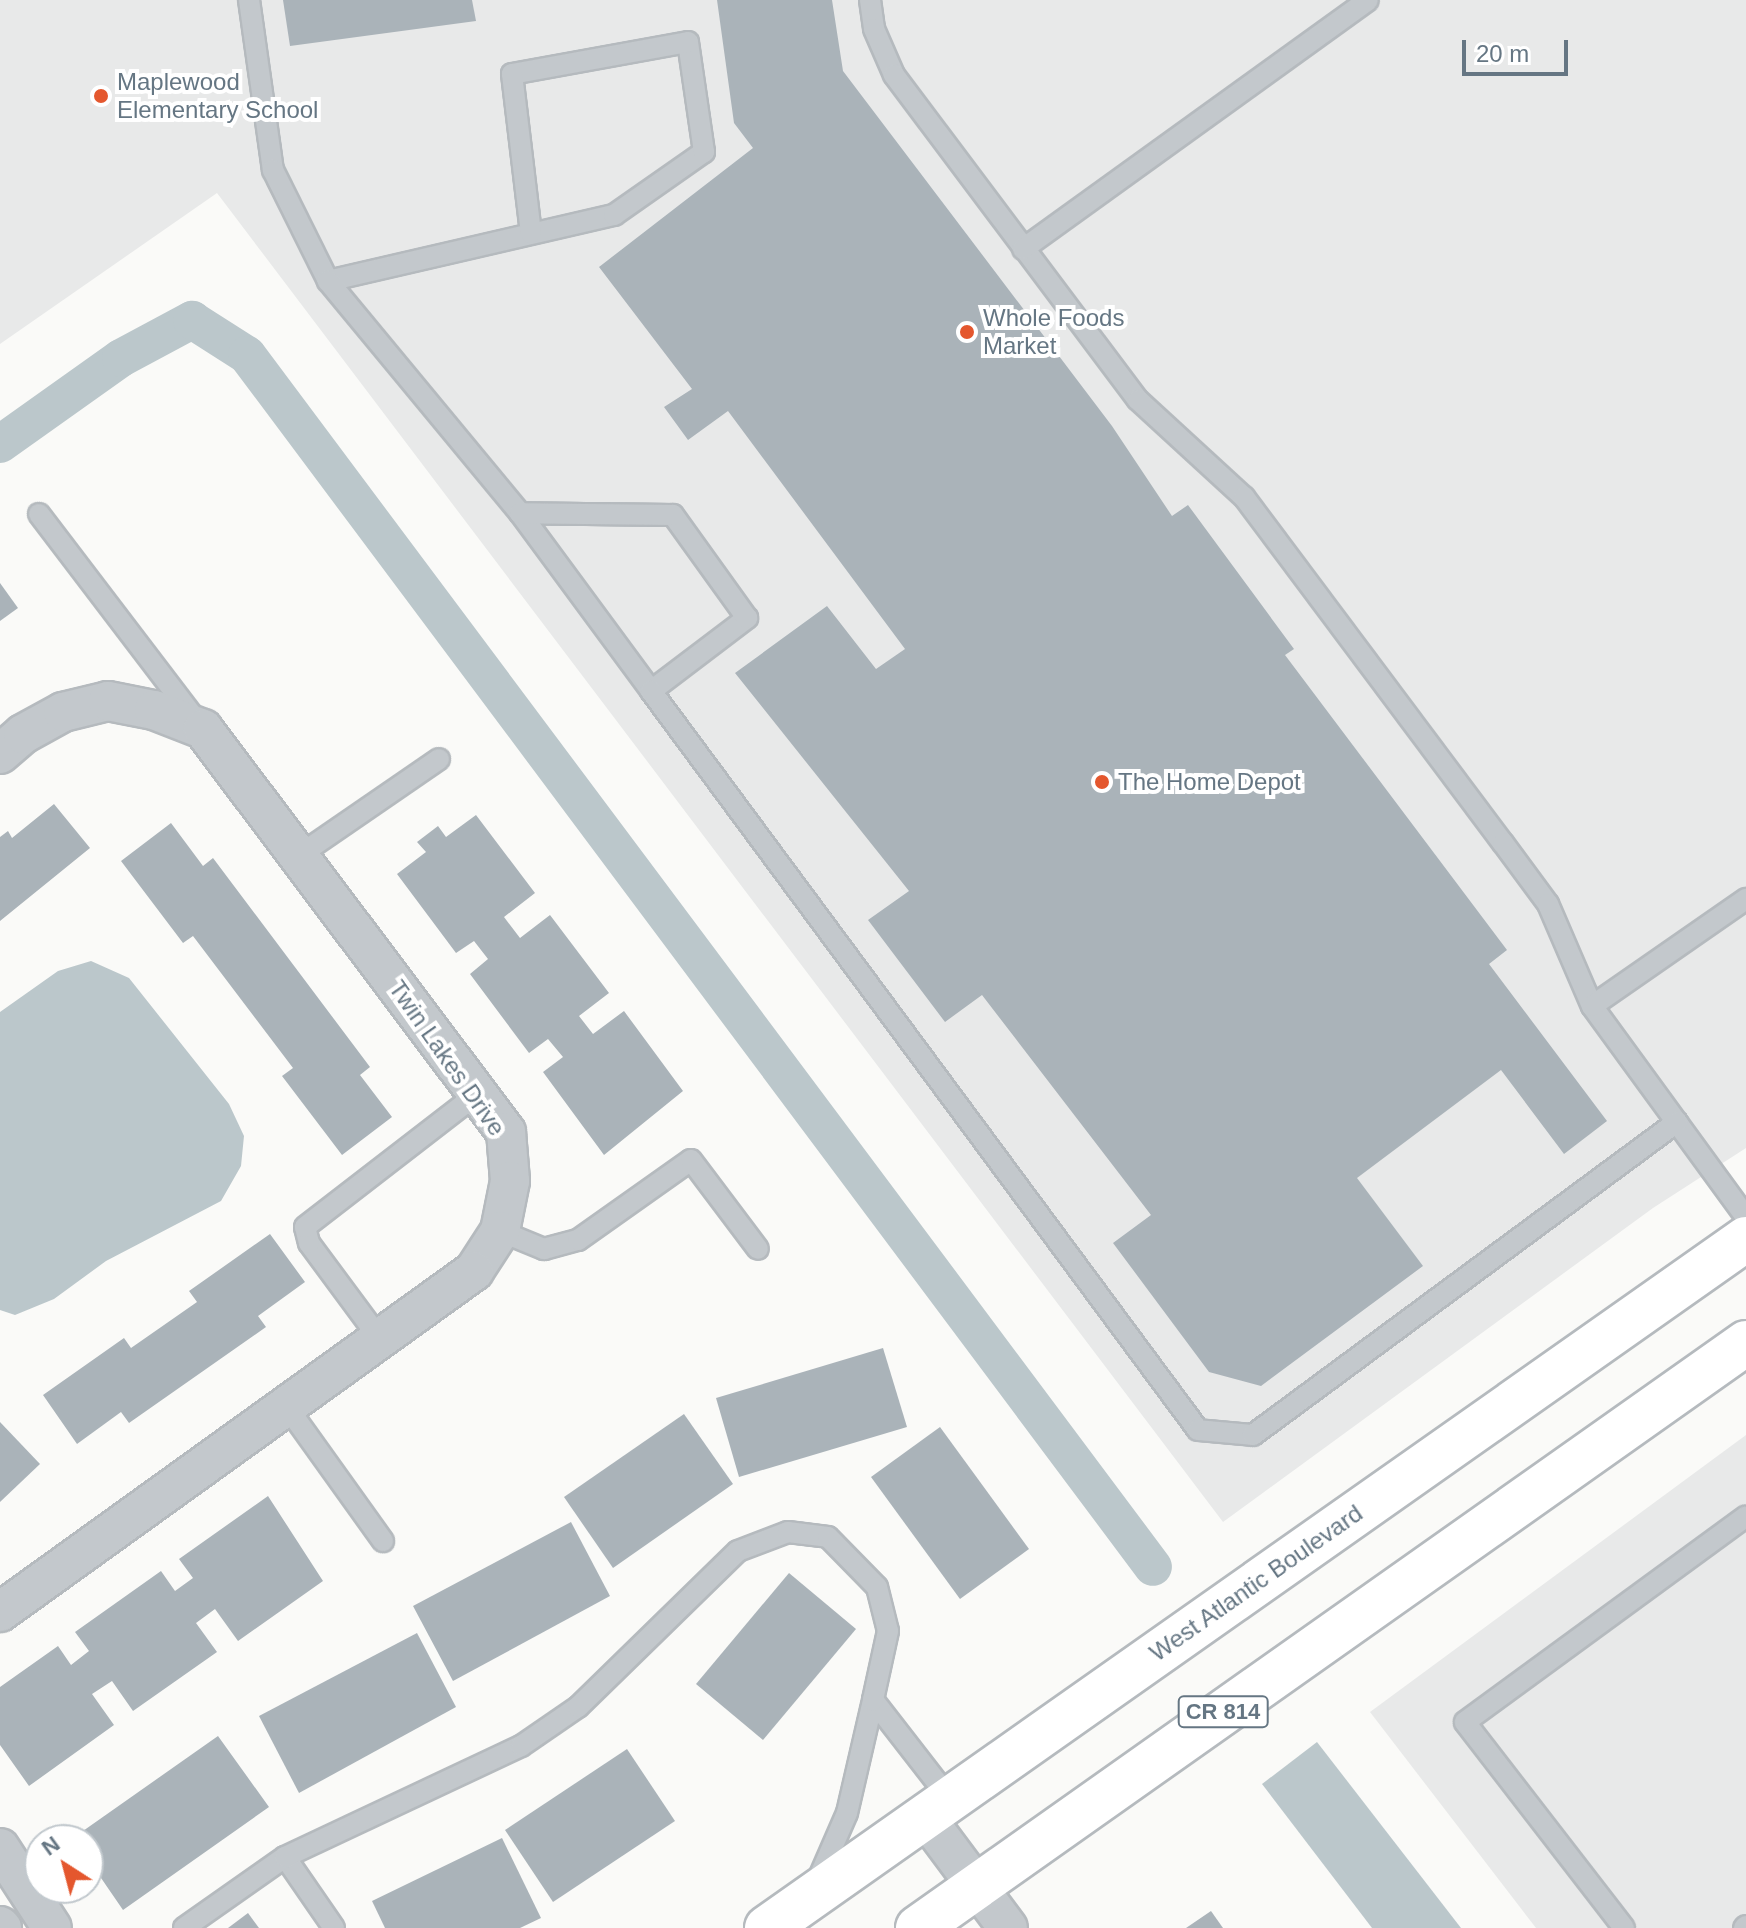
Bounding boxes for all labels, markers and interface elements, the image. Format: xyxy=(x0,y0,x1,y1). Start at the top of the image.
scale bar xyxy=(1466,24,1572,74)
text: 20 m xyxy=(1476,40,1529,67)
place label: Maplewood Elementary School xyxy=(117,68,318,124)
marker: Maplewood Elementary School xyxy=(92,87,110,105)
place label: Whole Foods Market xyxy=(983,304,1124,360)
marker: Whole Foods Market xyxy=(958,323,976,341)
place label: The Home Depot xyxy=(1118,768,1301,796)
marker: The Home Depot xyxy=(1093,773,1111,791)
street label: Twin Lakes Drive xyxy=(383,975,511,1141)
street label: West Atlantic Boulevard xyxy=(1144,1498,1368,1668)
road number: CR 814 xyxy=(1177,1694,1269,1730)
north arrow xyxy=(24,1824,104,1904)
text: N xyxy=(37,1831,65,1861)

